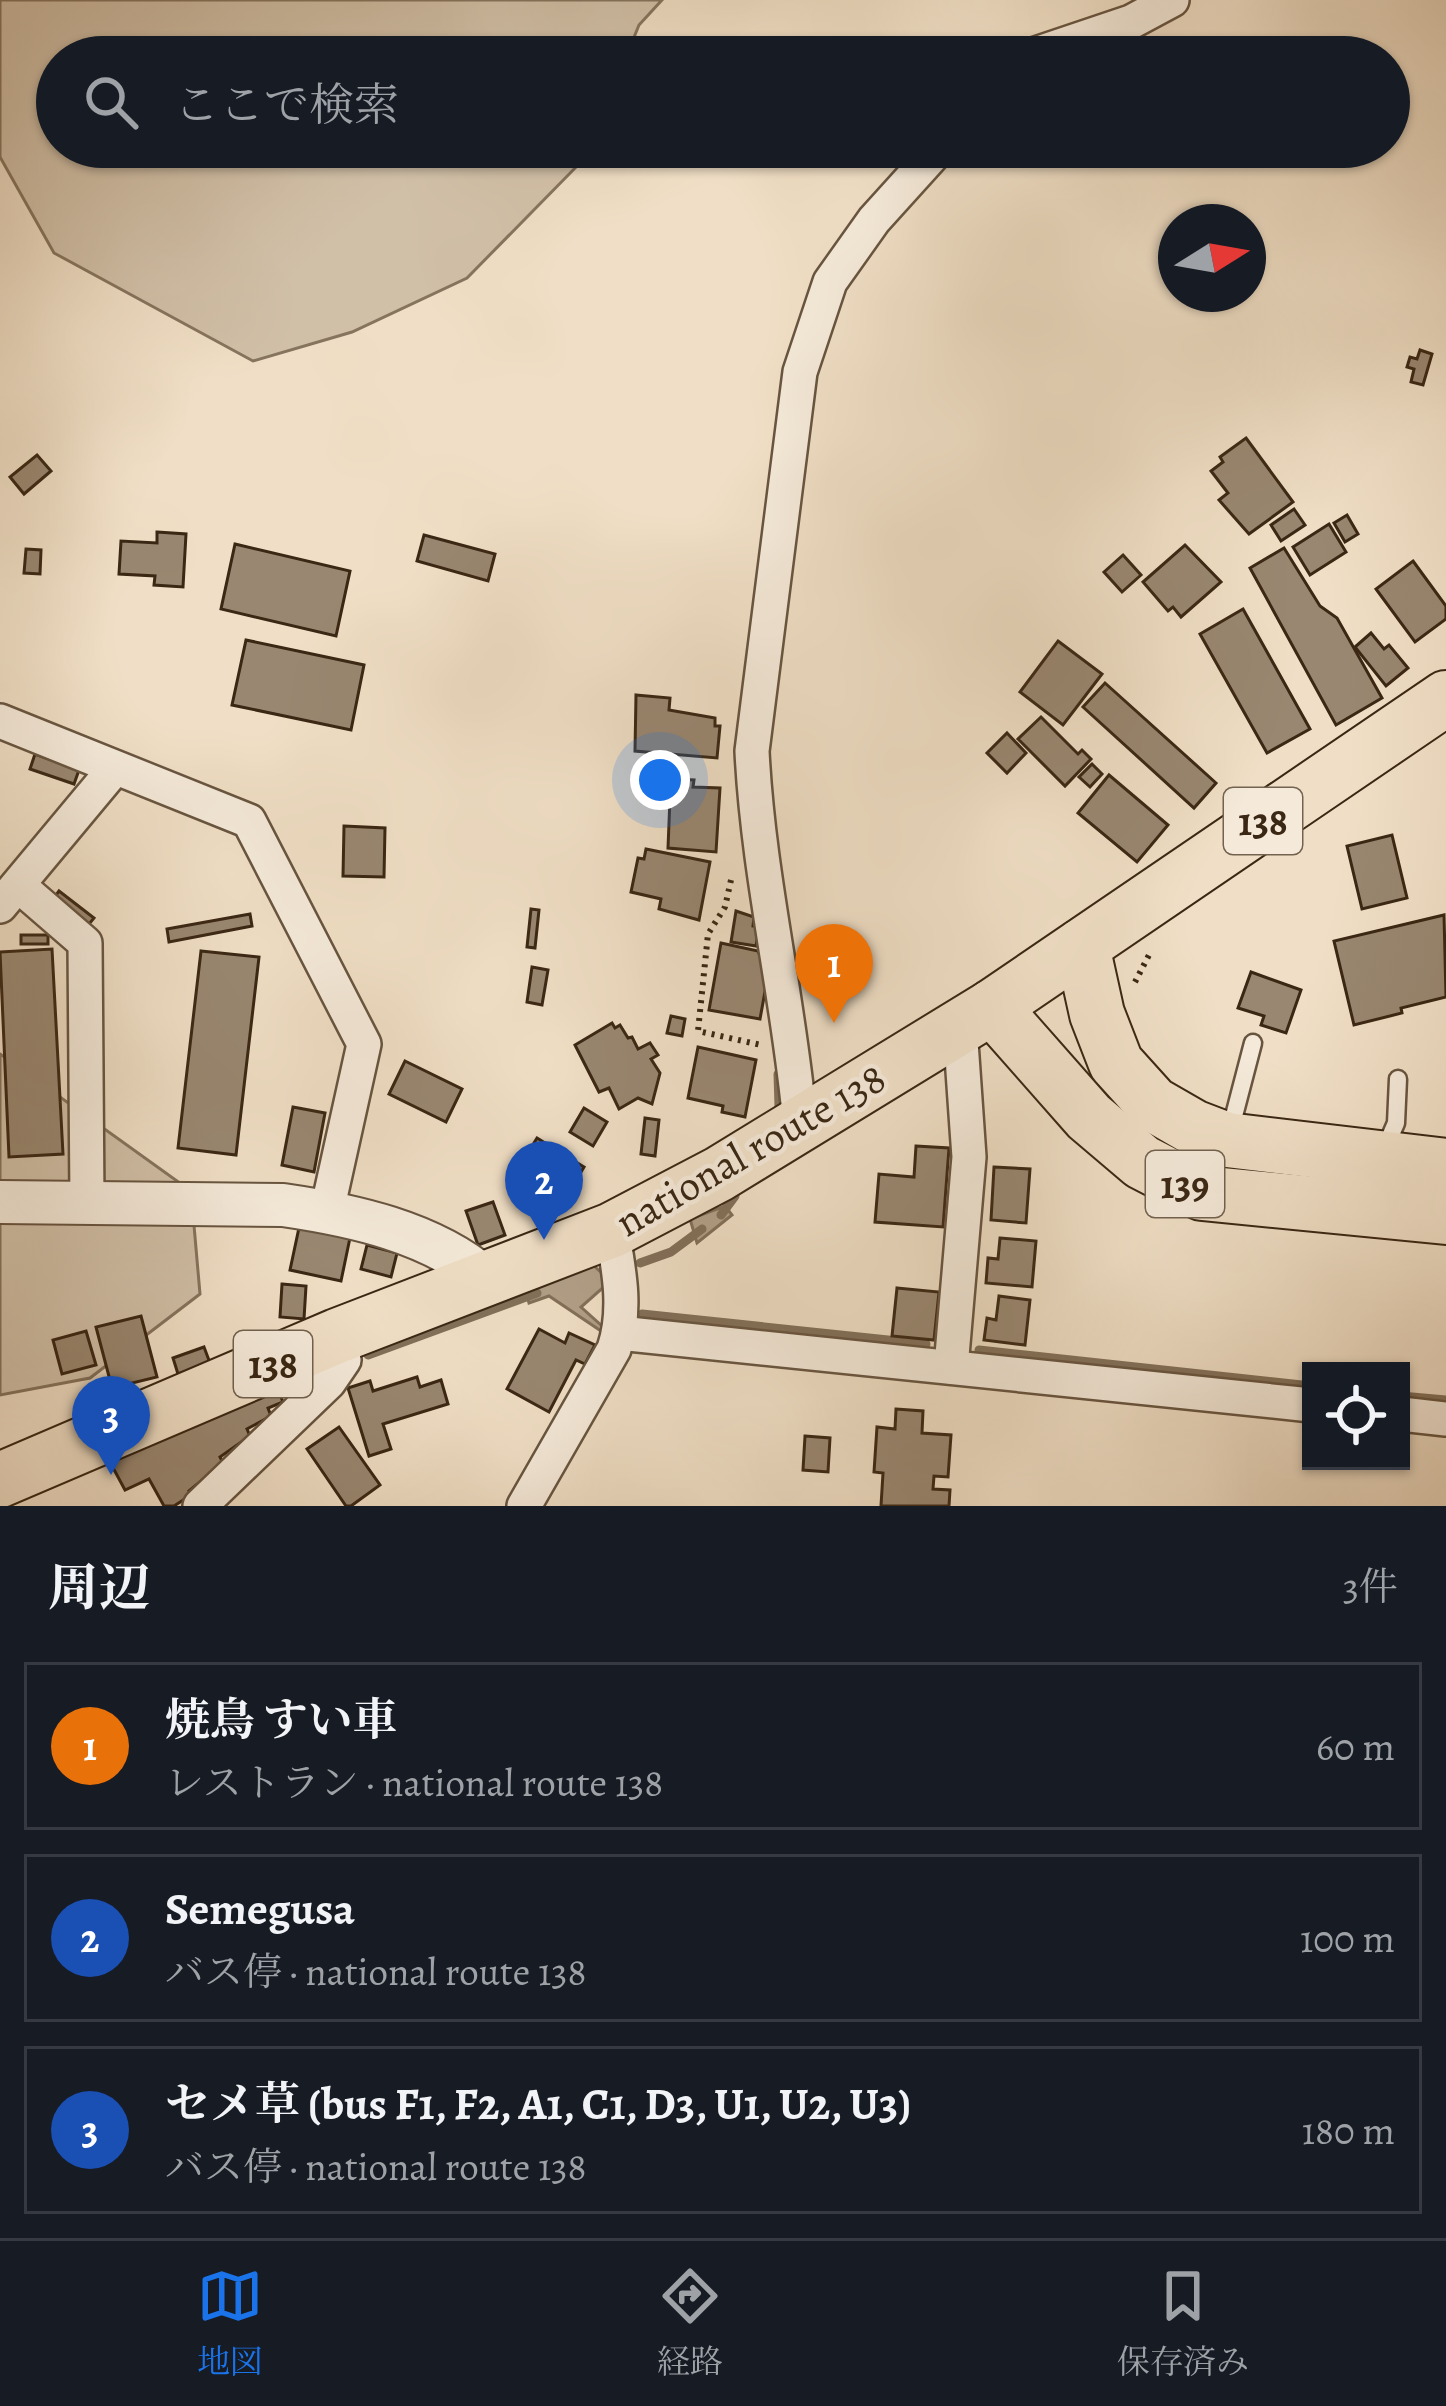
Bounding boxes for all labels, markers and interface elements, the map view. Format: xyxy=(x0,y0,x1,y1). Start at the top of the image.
search box xyxy=(36,36,1410,168)
icon: search xyxy=(78,69,144,135)
text: ここで検索 xyxy=(174,74,399,136)
north arrow xyxy=(1158,204,1266,312)
your location xyxy=(630,750,690,810)
road number: 138 xyxy=(1224,788,1302,854)
pin: 1 xyxy=(795,924,873,1023)
street label: national route 138 xyxy=(605,1049,896,1250)
pin: 2 xyxy=(505,1141,583,1240)
road number: 139 xyxy=(1146,1151,1224,1217)
road number: 138 xyxy=(234,1331,312,1397)
map controls xyxy=(1302,1362,1410,1470)
button: locate xyxy=(1302,1362,1410,1470)
pin: 3 xyxy=(72,1376,150,1475)
text: 周辺 xyxy=(48,1553,150,1623)
text: 3件 xyxy=(1343,1560,1398,1613)
text: 焼鳥 すい車 xyxy=(165,1689,398,1751)
text: 1 xyxy=(83,1720,97,1773)
text: 60 m xyxy=(1316,1720,1395,1773)
text: レストラン · national route 138 xyxy=(165,1756,663,1809)
text: Semegusa xyxy=(165,1878,355,1940)
text: 2 xyxy=(81,1912,99,1965)
text: 100 m xyxy=(1300,1912,1395,1965)
text: バス停 · national route 138 xyxy=(165,1945,586,1998)
text: セメ草 (bus F1, F2, A1, C1, D3, U1, U2, U3) xyxy=(165,2073,911,2135)
text: 3 xyxy=(82,2104,98,2157)
text: 180 m xyxy=(1302,2104,1395,2157)
text: バス停 · national route 138 xyxy=(165,2140,586,2193)
tab: 地図 xyxy=(197,2263,263,2384)
tab: 経路 xyxy=(657,2263,723,2384)
tab: 保存済み xyxy=(1117,2263,1249,2384)

